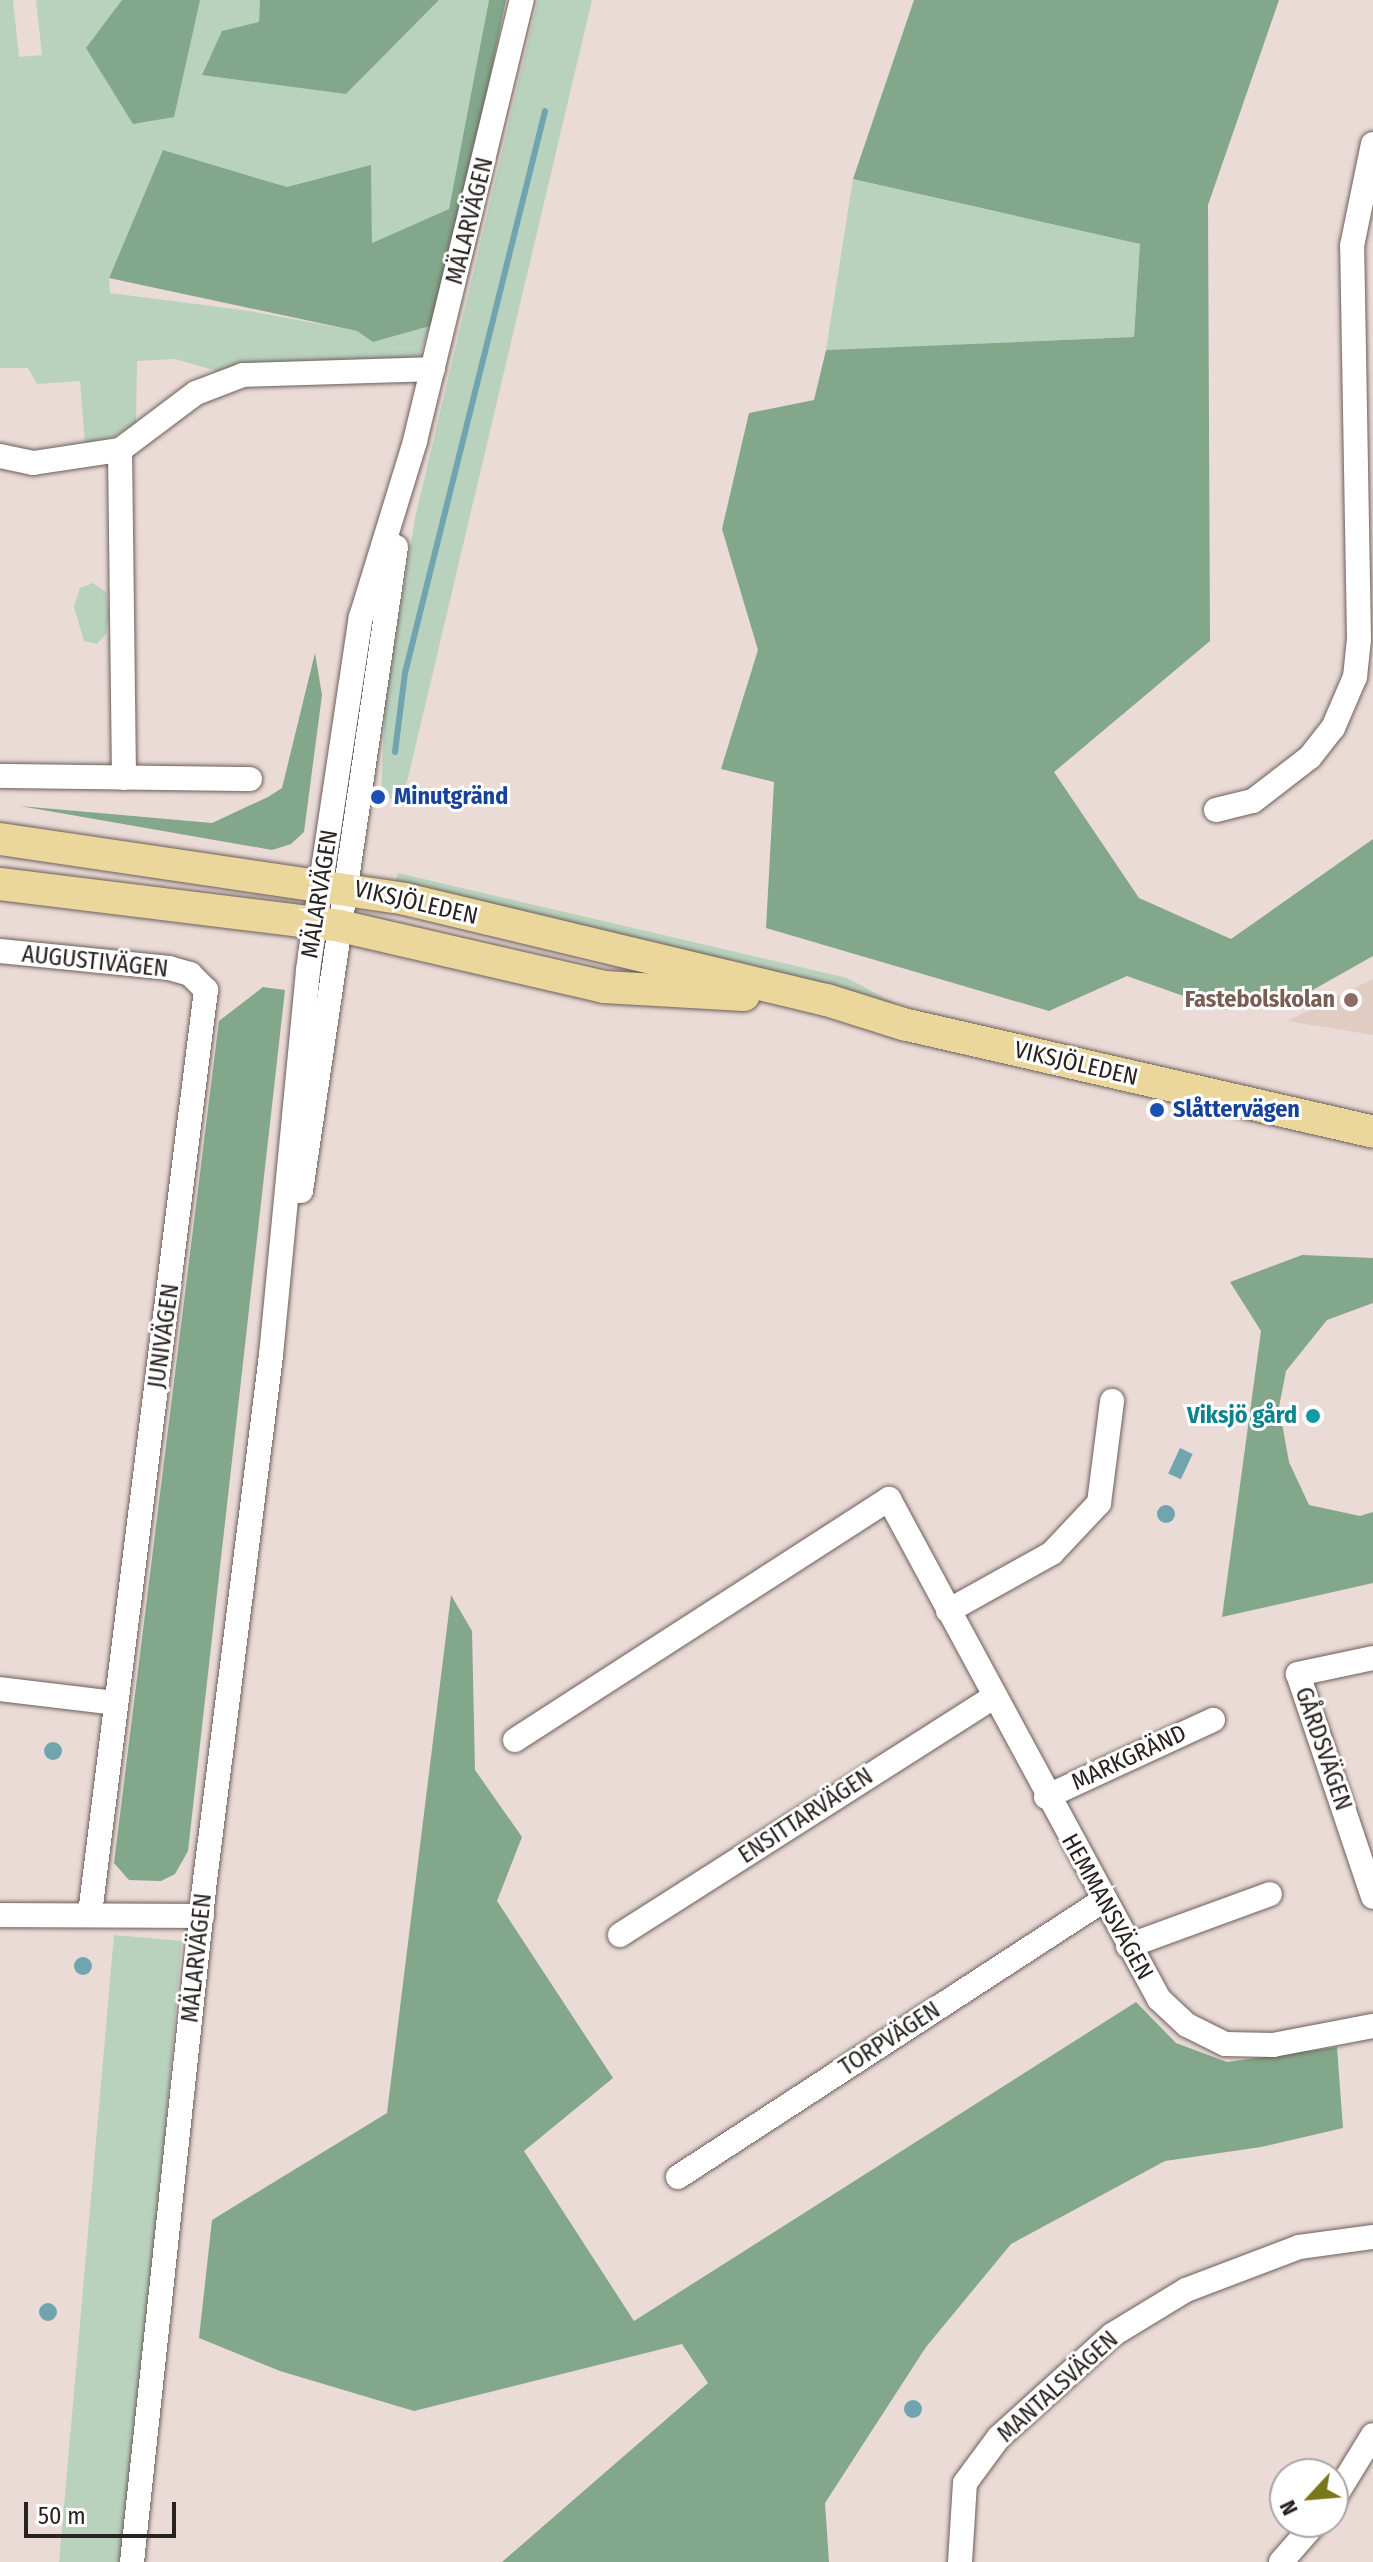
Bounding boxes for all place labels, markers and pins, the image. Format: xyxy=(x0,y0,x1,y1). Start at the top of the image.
place label: Minutgränd xyxy=(394,783,508,811)
marker: Minutgränd xyxy=(369,788,387,806)
place label: Fastebolskolan xyxy=(1185,986,1335,1014)
marker: Fastebolskolan xyxy=(1342,991,1360,1009)
place label: Slåttervägen xyxy=(1173,1096,1300,1124)
marker: Slåttervägen xyxy=(1148,1101,1166,1119)
place label: Viksjö gård xyxy=(1187,1402,1297,1430)
marker: Viksjö gård xyxy=(1304,1407,1322,1425)

